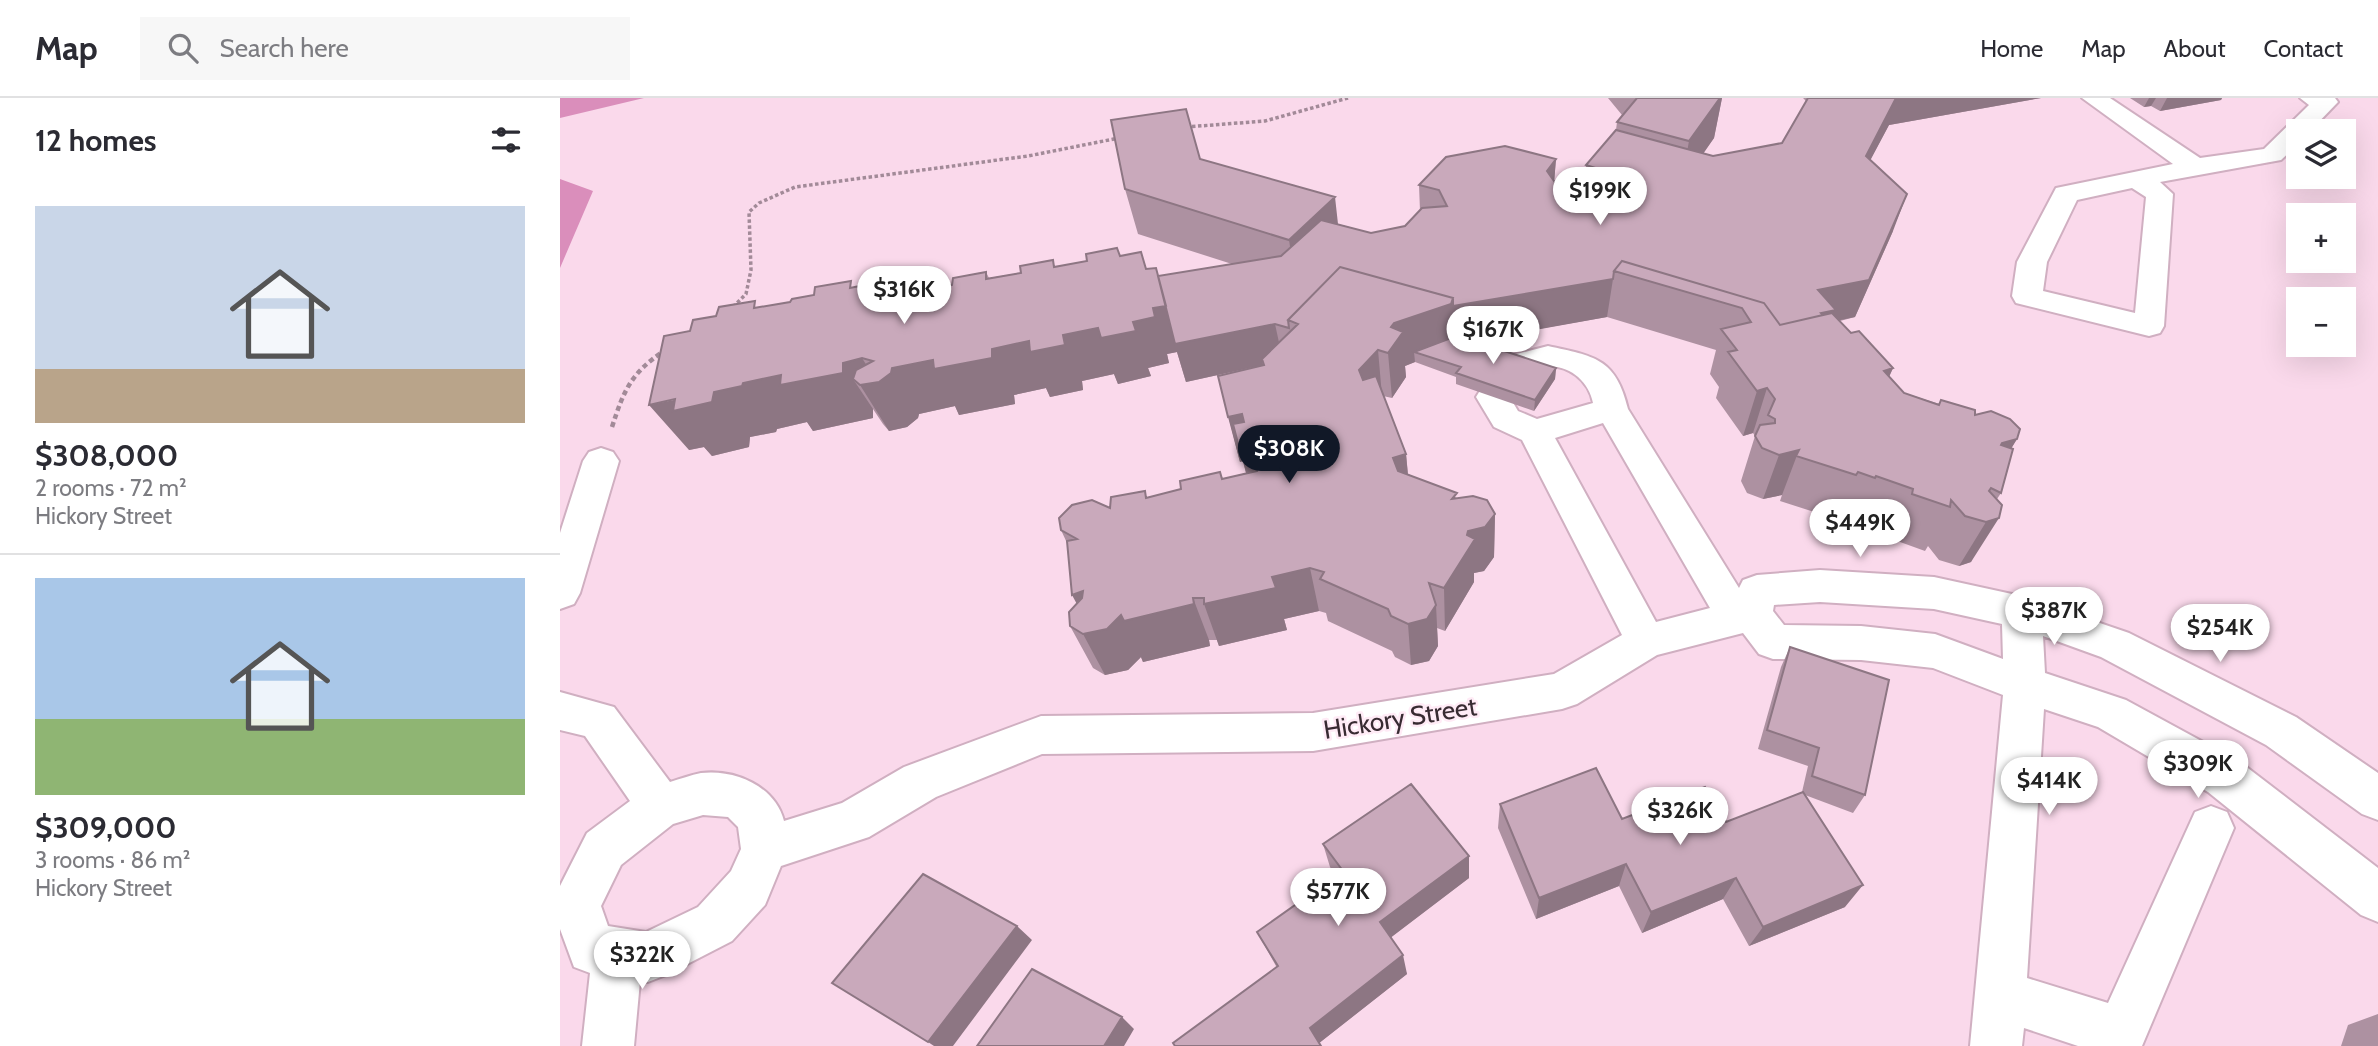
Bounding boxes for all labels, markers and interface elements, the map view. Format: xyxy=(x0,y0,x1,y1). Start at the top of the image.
search box xyxy=(140,17,630,80)
text: Map xyxy=(35,28,98,68)
icon: search xyxy=(164,29,202,67)
text: Search here xyxy=(220,32,349,64)
text: Home xyxy=(1980,34,2043,63)
text: Map xyxy=(2081,34,2126,63)
text: About xyxy=(2164,34,2226,63)
text: Contact xyxy=(2264,34,2343,63)
map controls xyxy=(2286,119,2356,357)
button: layers xyxy=(2286,119,2356,189)
icon: filters xyxy=(487,121,525,159)
text: 12 homes xyxy=(35,122,157,159)
pin: $199K xyxy=(1551,167,1649,227)
text: $199K xyxy=(1569,176,1631,204)
button: + xyxy=(2286,203,2356,273)
icon: home xyxy=(217,251,343,377)
pin: $316K xyxy=(855,266,953,326)
text: $316K xyxy=(873,275,935,303)
button: − xyxy=(2286,287,2356,357)
pin: $167K xyxy=(1444,306,1542,366)
text: $167K xyxy=(1463,315,1523,343)
pin: $308K xyxy=(1240,426,1338,485)
text: $308K xyxy=(1254,434,1324,462)
text: $308,000 xyxy=(35,437,178,474)
text: 2 rooms · 72 m² xyxy=(35,474,187,502)
pin: $449K xyxy=(1811,500,1909,559)
text: Hickory Street xyxy=(35,502,172,530)
text: $449K xyxy=(1825,508,1895,536)
pin: $387K xyxy=(2005,588,2103,647)
text: $387K xyxy=(2021,596,2087,624)
pin: $254K xyxy=(2171,604,2269,664)
text: $254K xyxy=(2187,613,2253,641)
icon: home xyxy=(217,623,343,749)
street label: Hickory Street xyxy=(1321,690,1479,746)
pin: $309K xyxy=(2149,740,2247,800)
text: $309K xyxy=(2163,749,2233,777)
pin: $414K xyxy=(2000,758,2098,817)
text: $414K xyxy=(2017,766,2081,794)
pin: $326K xyxy=(1631,788,1729,847)
text: $326K xyxy=(1647,796,1713,824)
text: $309,000 xyxy=(35,809,176,846)
text: 3 rooms · 86 m² xyxy=(35,846,190,874)
pin: $577K xyxy=(1289,868,1387,928)
text: Hickory Street xyxy=(35,874,172,902)
text: $577K xyxy=(1306,877,1370,905)
pin: $322K xyxy=(593,932,691,991)
text: $322K xyxy=(610,940,674,968)

